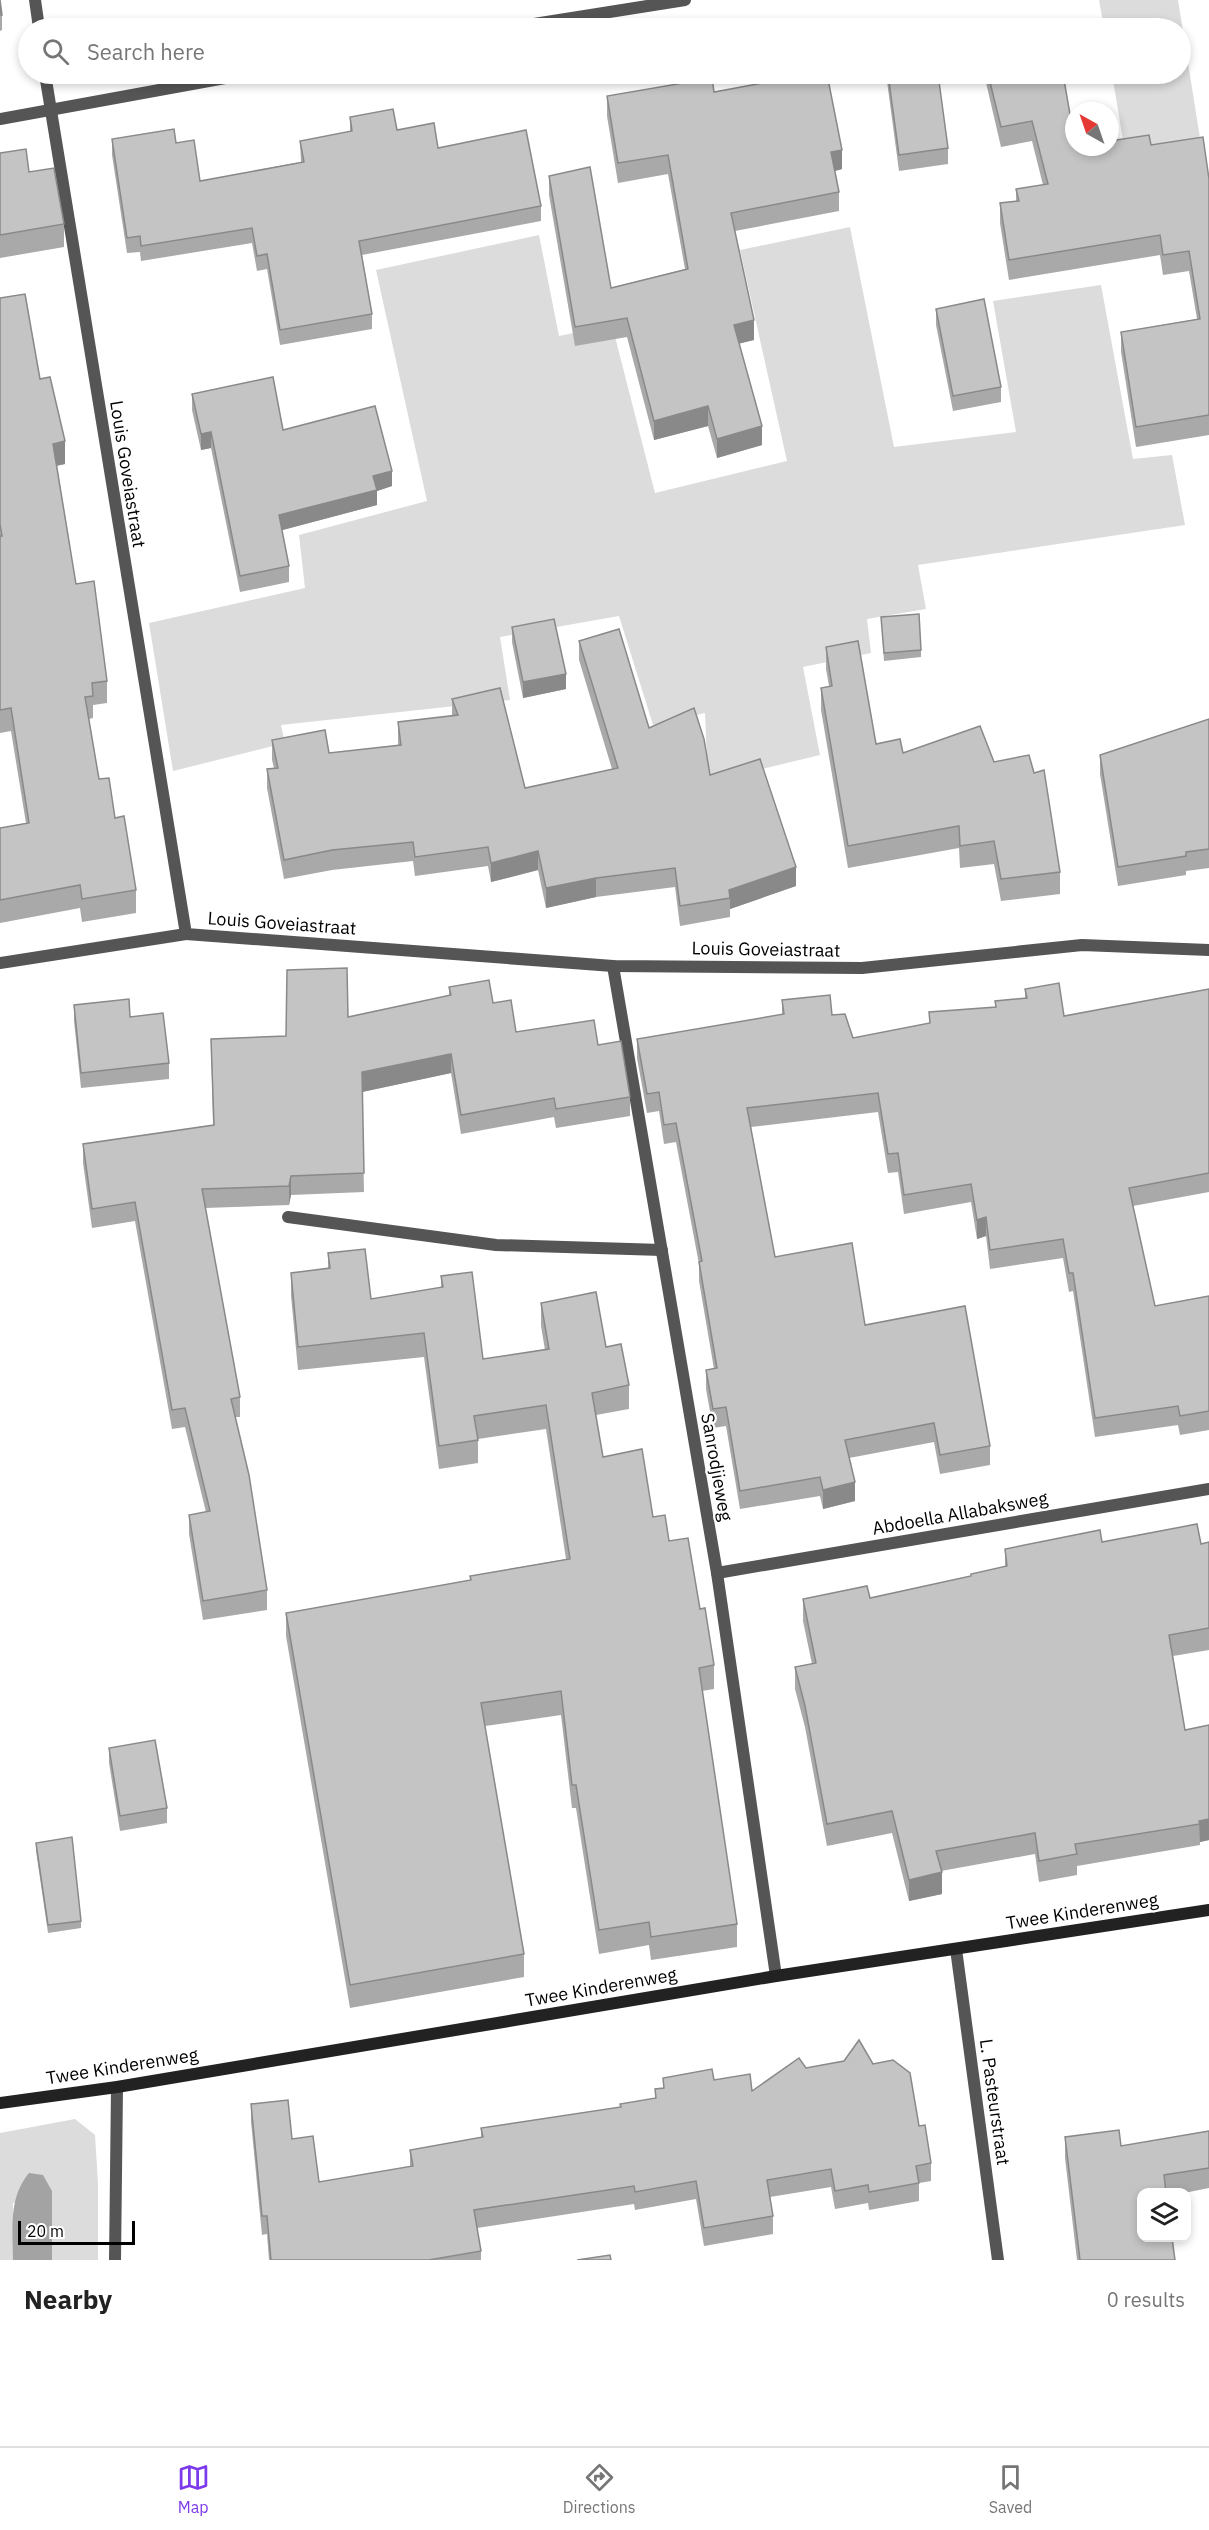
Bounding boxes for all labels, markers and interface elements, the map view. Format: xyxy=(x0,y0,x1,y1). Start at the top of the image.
search box xyxy=(18,18,1191,84)
icon: search xyxy=(39,35,72,68)
text: Search here xyxy=(87,37,205,66)
north arrow xyxy=(1065,102,1119,156)
street label: Louis Goveiastraat xyxy=(105,399,151,549)
street label: Louis Goveiastraat xyxy=(207,906,357,940)
street label: Louis Goveiastraat xyxy=(691,936,841,962)
street label: Sanrodjieweg xyxy=(696,1411,738,1523)
street label: Abdoella Allabaksweg xyxy=(870,1486,1050,1540)
street label: Twee Kinderenweg xyxy=(1004,1888,1160,1934)
street label: Twee Kinderenweg xyxy=(523,1962,679,2012)
street label: L. Pasteurstraat xyxy=(975,2037,1015,2167)
street label: Twee Kinderenweg xyxy=(44,2043,200,2089)
map controls xyxy=(1137,2188,1191,2242)
button: layers xyxy=(1137,2188,1191,2242)
scale bar xyxy=(18,2218,135,2246)
text: 20 m xyxy=(27,2221,64,2241)
text: Nearby xyxy=(24,2282,112,2316)
text: 0 results xyxy=(1107,2286,1185,2313)
tab: Map xyxy=(177,2461,210,2517)
tab: Directions xyxy=(563,2461,636,2517)
tab: Saved xyxy=(989,2461,1032,2517)

